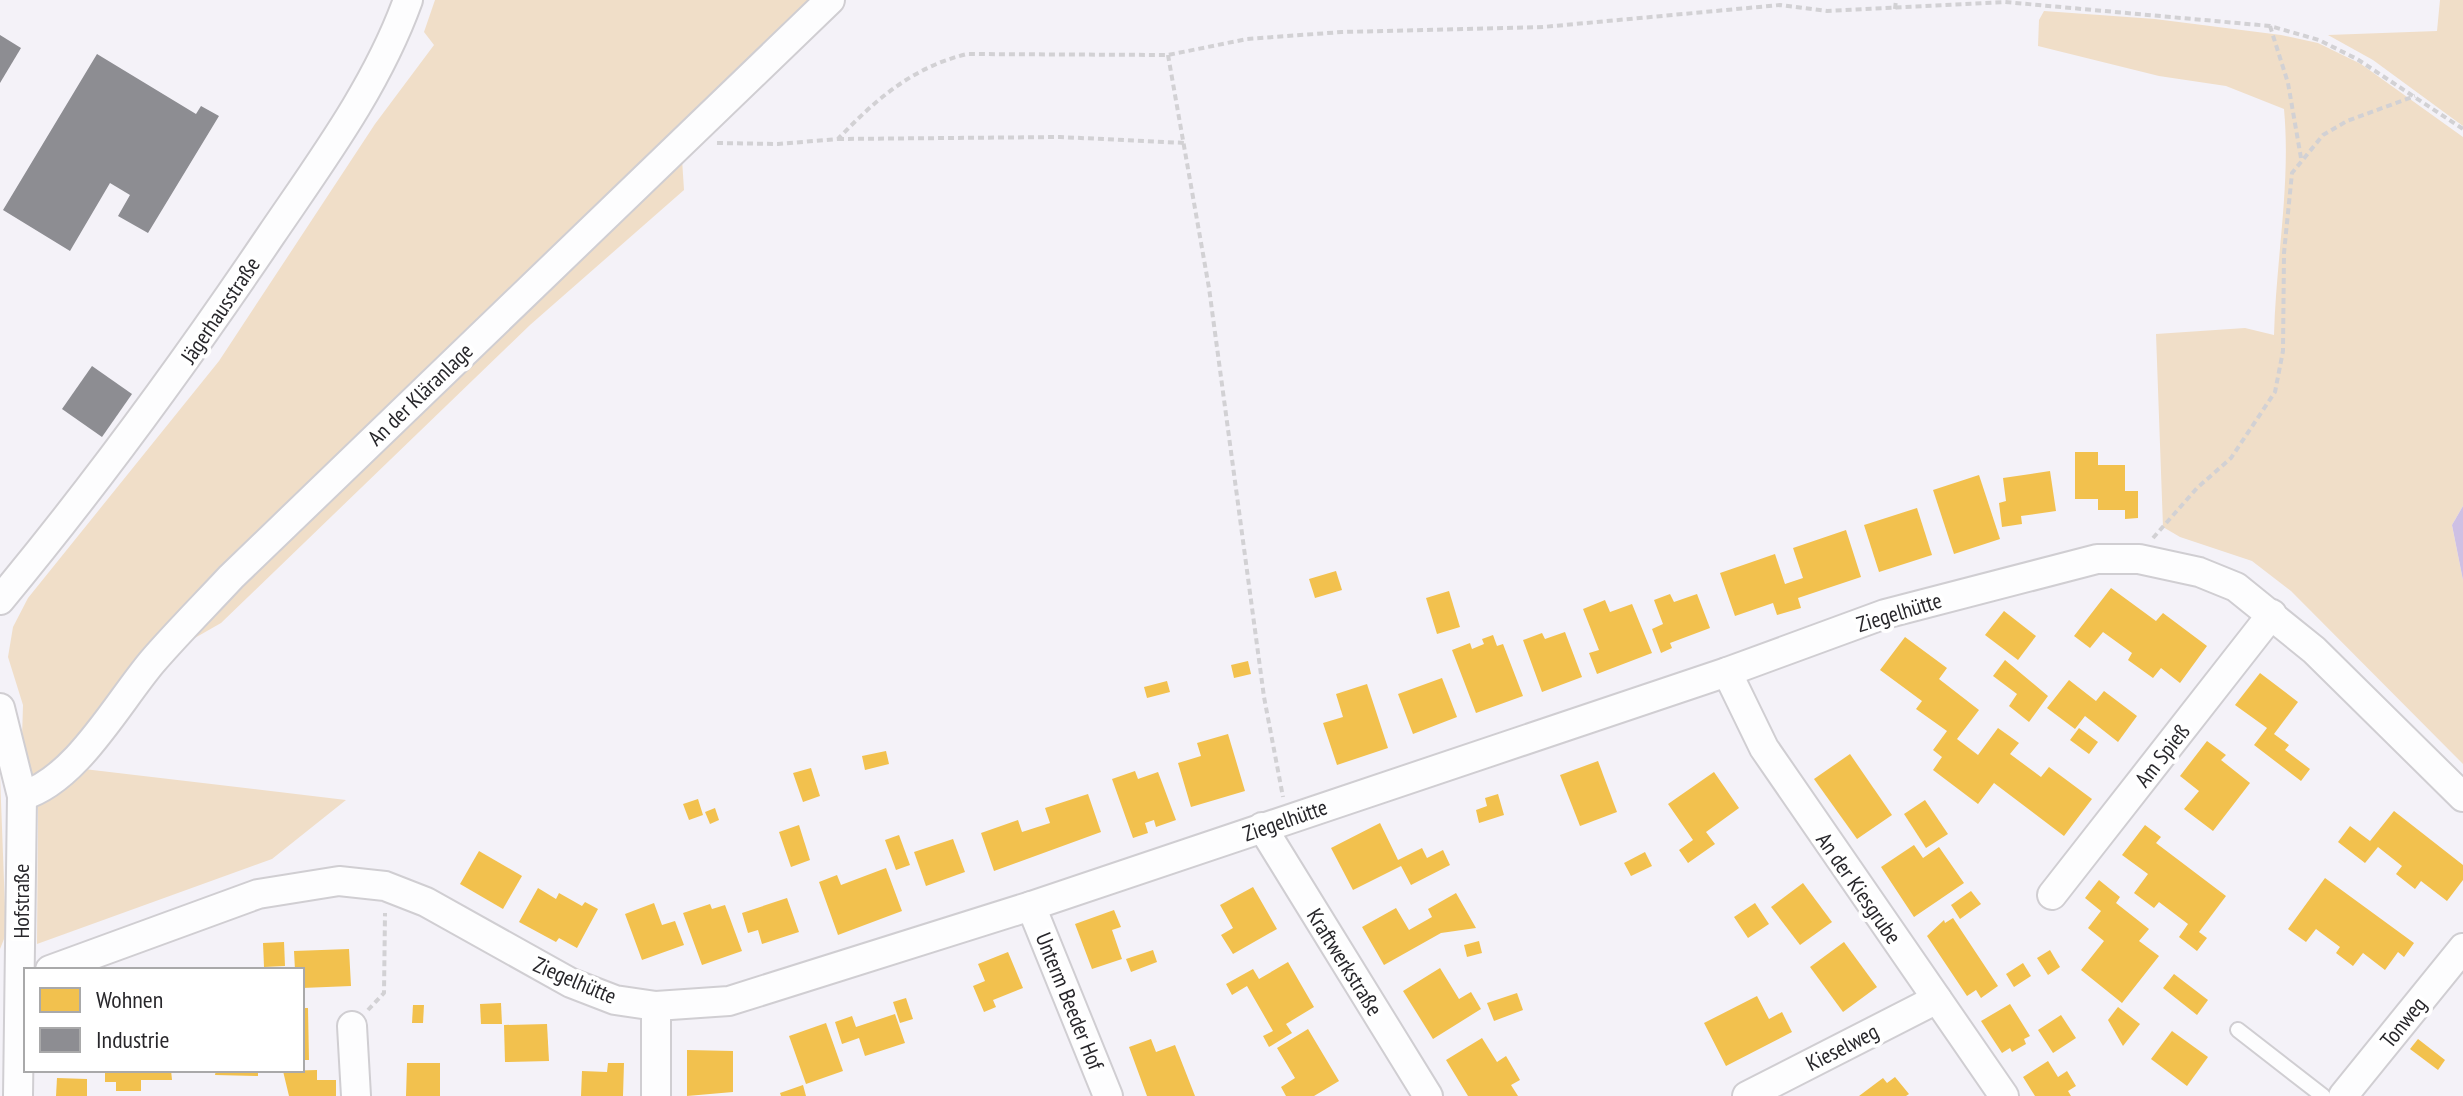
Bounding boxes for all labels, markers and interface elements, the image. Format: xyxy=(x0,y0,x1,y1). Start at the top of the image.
street label: Jägerhausstraße xyxy=(174,251,266,369)
street label: An der Kläranlage xyxy=(361,337,479,451)
street label: Ziegelhütte xyxy=(1853,586,1945,638)
street label: Am Spieß xyxy=(2129,717,2196,792)
street label: Ziegelhütte xyxy=(1239,793,1331,847)
street label: An der Kiesgrube xyxy=(1810,827,1908,949)
street label: Hofstraße xyxy=(7,864,35,938)
street label: Kraftwerkstraße xyxy=(1301,903,1389,1021)
street label: Unterm Beeder Hof xyxy=(1030,928,1111,1075)
street label: Ziegelhütte xyxy=(529,950,621,1010)
legend xyxy=(24,968,304,1072)
text: Wohnen xyxy=(96,984,163,1015)
street label: Tonweg xyxy=(2374,991,2432,1053)
street label: Kieselweg xyxy=(1801,1017,1883,1077)
text: Industrie xyxy=(96,1024,169,1055)

